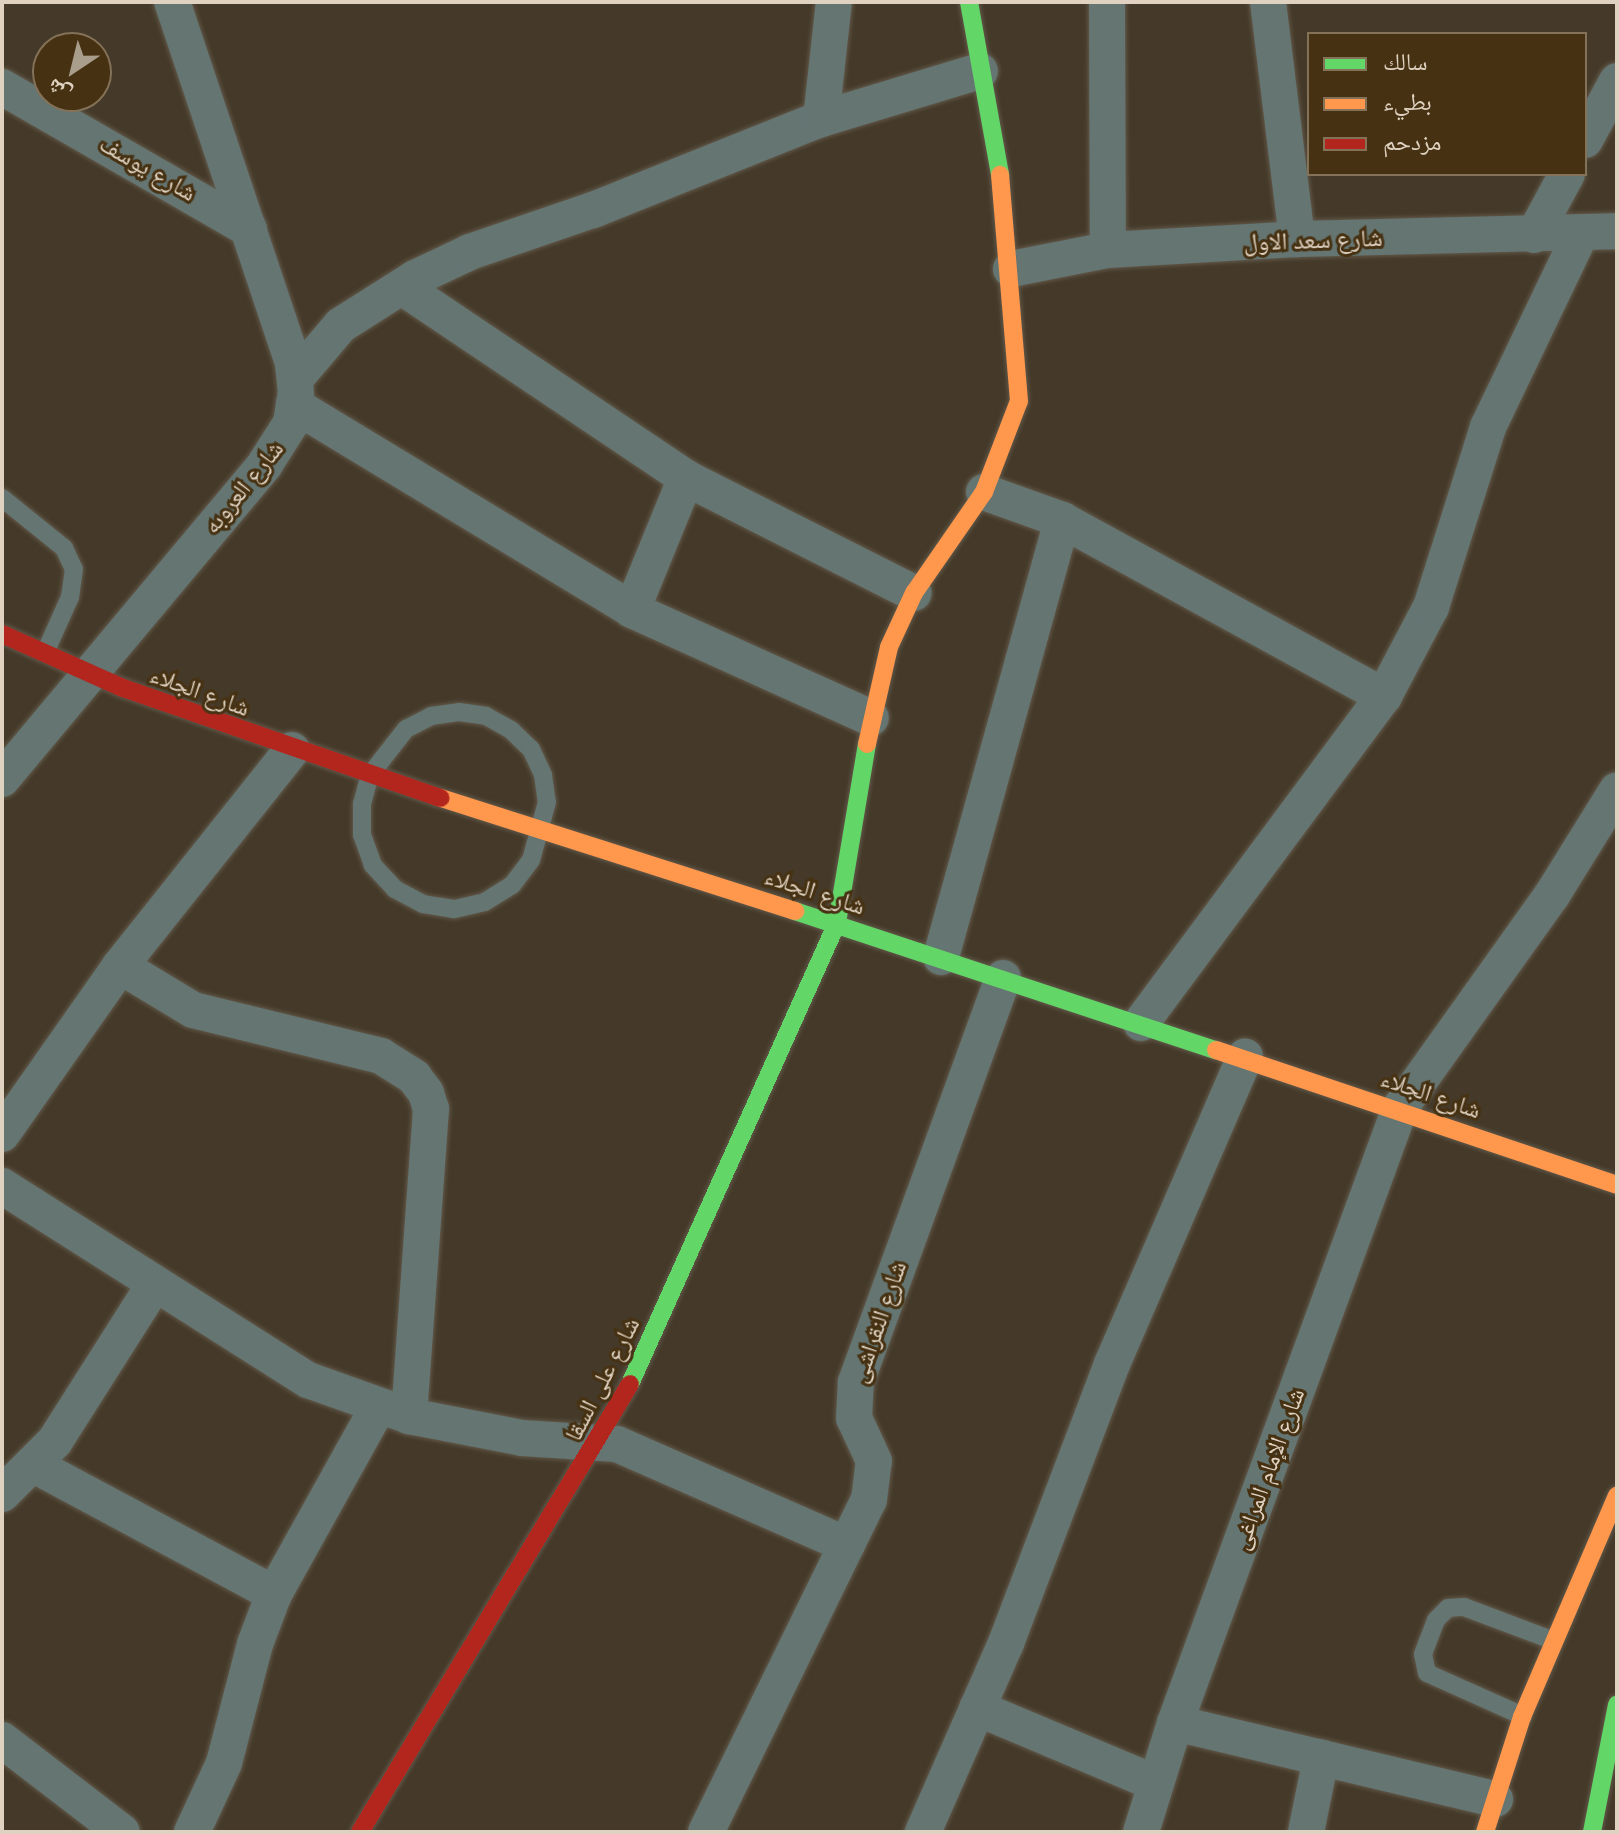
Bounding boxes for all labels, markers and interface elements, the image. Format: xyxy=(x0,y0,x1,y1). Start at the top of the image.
north arrow xyxy=(32,32,112,112)
legend xyxy=(1307,32,1587,176)
text: سالك xyxy=(1383,47,1428,76)
text: ش xyxy=(42,73,76,108)
text: بطيء xyxy=(1383,87,1432,116)
text: مزدحم xyxy=(1383,127,1442,156)
street label: شارع يوسف xyxy=(95,129,201,207)
street label: شارع سعد الاول xyxy=(1243,223,1383,257)
street label: شارع العروبه xyxy=(197,435,289,539)
street label: شارع الجلاء xyxy=(146,660,254,722)
street label: شارع الجلاء xyxy=(761,861,869,921)
street label: شارع الجلاء xyxy=(1377,1063,1485,1125)
street label: شارع النقراشى xyxy=(844,1257,912,1387)
street label: شارع على السقا xyxy=(559,1312,645,1446)
street label: شارع الإمام المراغى xyxy=(1225,1384,1311,1554)

